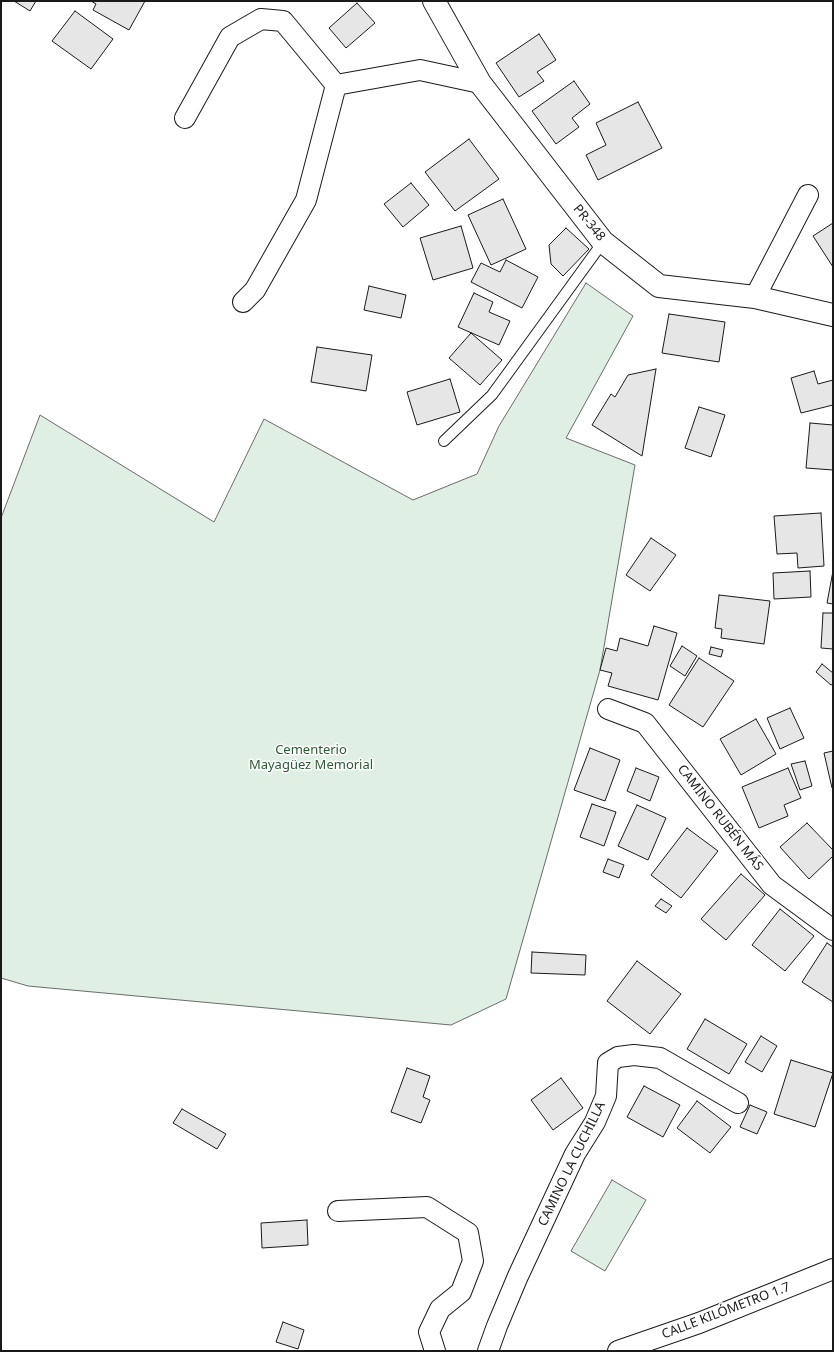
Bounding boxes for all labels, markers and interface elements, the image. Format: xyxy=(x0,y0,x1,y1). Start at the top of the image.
street label: PR-348 xyxy=(570,202,608,244)
park label: Cementerio Mayagüez Memorial xyxy=(249,742,373,773)
street label: CAMINO RUBÉN MÁS xyxy=(674,762,766,874)
street label: CAMINO LA CUCHILLA xyxy=(535,1099,609,1229)
street label: CALLE KILÓMETRO 1.7 xyxy=(660,1279,792,1343)

